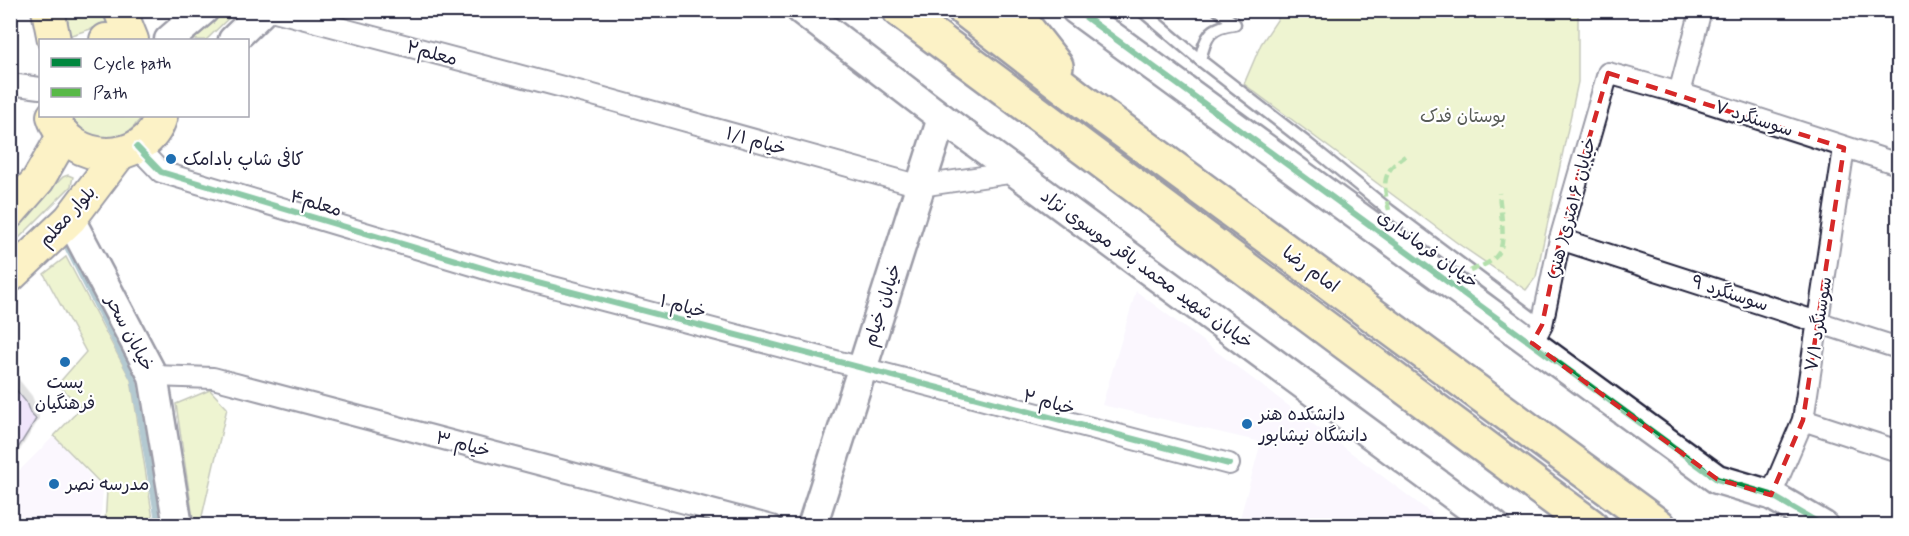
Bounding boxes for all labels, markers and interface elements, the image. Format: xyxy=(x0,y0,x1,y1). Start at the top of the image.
street label: معلم۲ xyxy=(403,36,460,73)
legend xyxy=(39,39,249,117)
text: Cycle path xyxy=(93,52,171,76)
text: Path xyxy=(93,82,128,106)
street label: سوسنگرد ۷ xyxy=(1711,95,1796,143)
park label: بوستان فدک xyxy=(1420,105,1506,129)
street label: خیام ۱/۱ xyxy=(723,122,789,163)
street label: خیابان ۱۶متری( هنر) xyxy=(1541,134,1603,282)
place label: کافی شاپ بادامک xyxy=(183,147,304,172)
marker: کافی شاپ بادامک xyxy=(164,152,178,166)
street label: بلوار معلم xyxy=(34,181,102,253)
street label: معلم۴ xyxy=(287,185,345,224)
street label: خیابان شهید محمد باقر موسوی نژاد xyxy=(1035,185,1257,355)
street label: خیابان فرمانداری xyxy=(1372,205,1483,295)
street label: امام رضا xyxy=(1276,241,1344,299)
street label: خیابان خیام xyxy=(858,261,908,350)
street label: سوسنگرد ۹ xyxy=(1688,270,1771,318)
street label: سوسنگرد ۷/۱ xyxy=(1800,275,1838,373)
street label: خیام ۱ xyxy=(657,289,709,326)
street label: خیابان سحر xyxy=(98,290,159,376)
marker: پست فرهنگیان xyxy=(58,355,72,369)
place label: پست فرهنگیان xyxy=(35,371,95,416)
street label: خیام ۲ xyxy=(1020,385,1077,422)
place label: دانشکده هنر دانشگاه نیشابور xyxy=(1257,403,1368,448)
marker: دانشکده هنر دانشگاه نیشابور xyxy=(1240,417,1254,431)
street label: خیام ۳ xyxy=(433,426,493,465)
place label: مدرسه نصر xyxy=(64,473,149,497)
marker: مدرسه نصر xyxy=(47,477,61,491)

